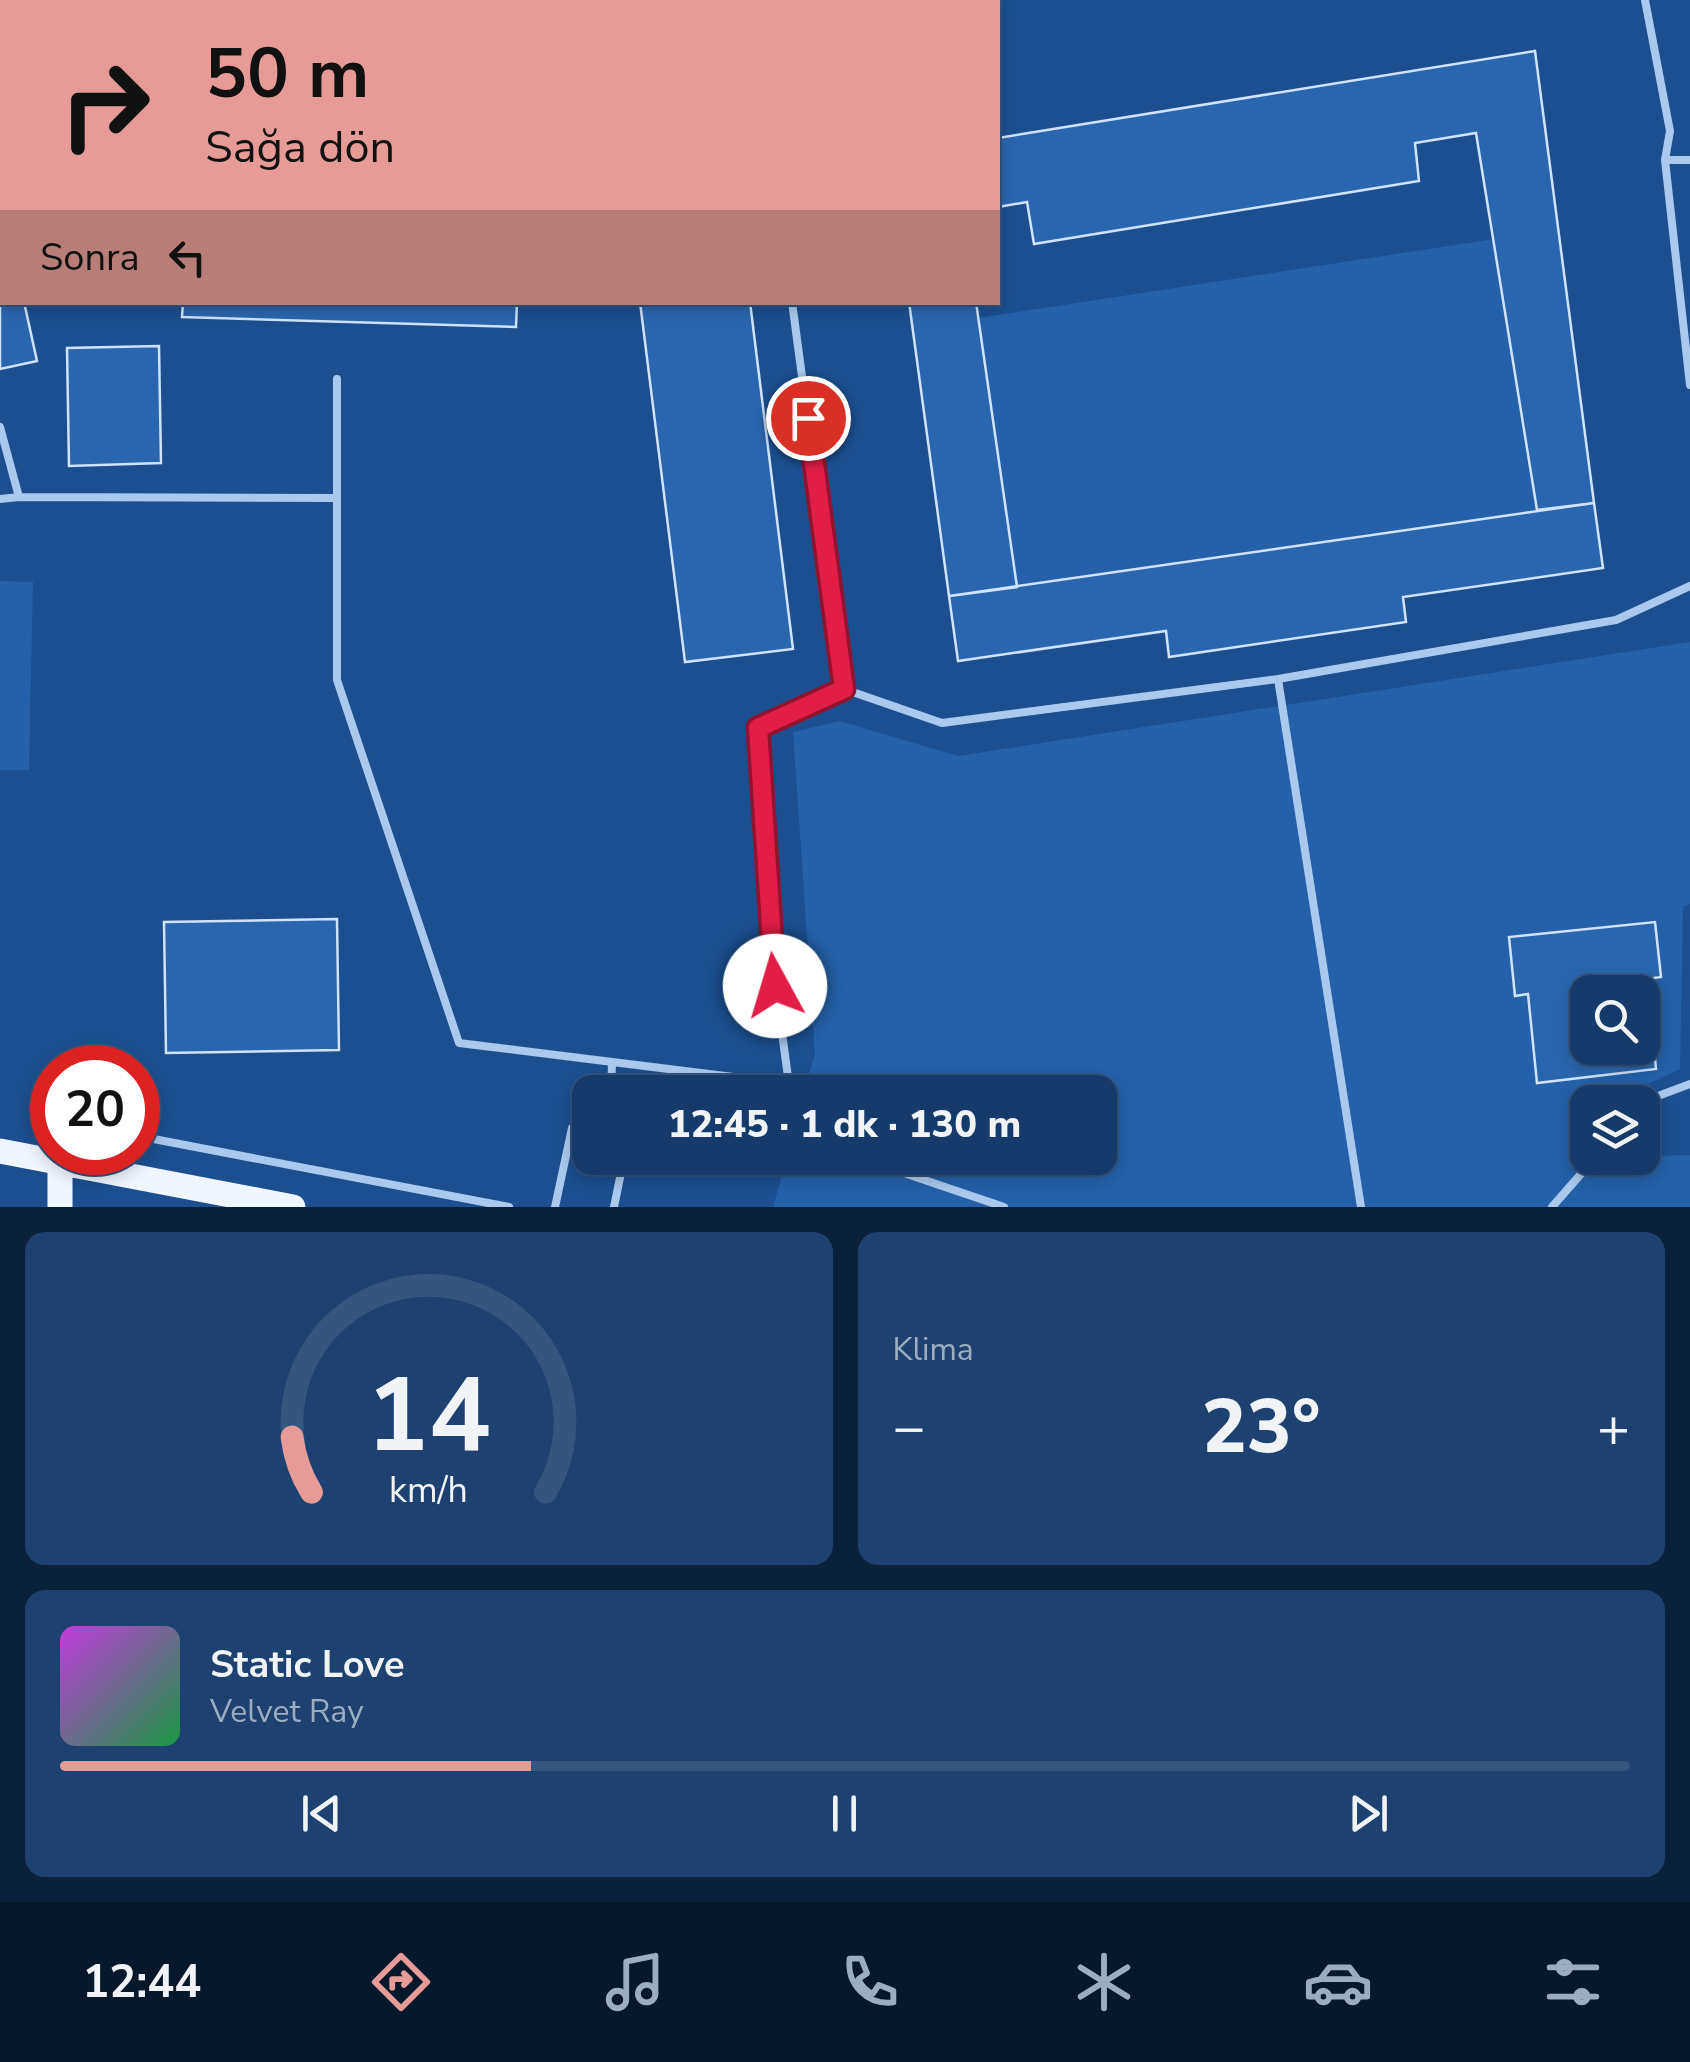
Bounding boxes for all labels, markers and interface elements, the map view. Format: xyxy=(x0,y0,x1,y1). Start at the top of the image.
text: 50 m xyxy=(205,26,369,122)
icon: right xyxy=(40,40,170,170)
text: Sağa dön xyxy=(205,117,395,178)
icon: left xyxy=(160,230,215,285)
text: Sonra xyxy=(40,232,140,283)
pin xyxy=(766,376,851,461)
icon: arrive xyxy=(781,391,836,446)
position arrow xyxy=(723,934,827,1038)
map controls xyxy=(1570,975,1660,1175)
button: search xyxy=(1570,975,1660,1065)
speed limit sign: 20 xyxy=(30,1045,160,1175)
button: layers xyxy=(1570,1085,1660,1175)
text: 12:45 · 1 dk · 130 m xyxy=(668,1099,1021,1150)
text: Klima xyxy=(893,1328,974,1371)
text: 14 xyxy=(366,1345,491,1487)
text: 23° xyxy=(1202,1376,1321,1478)
text: − xyxy=(893,1390,926,1465)
text: + xyxy=(1597,1390,1630,1465)
text: km/h xyxy=(389,1466,468,1515)
text: Static Love xyxy=(210,1639,405,1690)
text: Velvet Ray xyxy=(210,1690,364,1733)
icon: previous xyxy=(294,1786,349,1841)
icon: pause xyxy=(817,1786,872,1841)
icon: next xyxy=(1341,1786,1396,1841)
icon: directions xyxy=(366,1947,436,2017)
icon: music xyxy=(600,1947,670,2017)
icon: phone xyxy=(835,1947,905,2017)
icon: climate xyxy=(1069,1947,1139,2017)
icon: car xyxy=(1303,1947,1373,2017)
icon: filters xyxy=(1538,1947,1608,2017)
text: 12:44 xyxy=(82,1952,201,2013)

